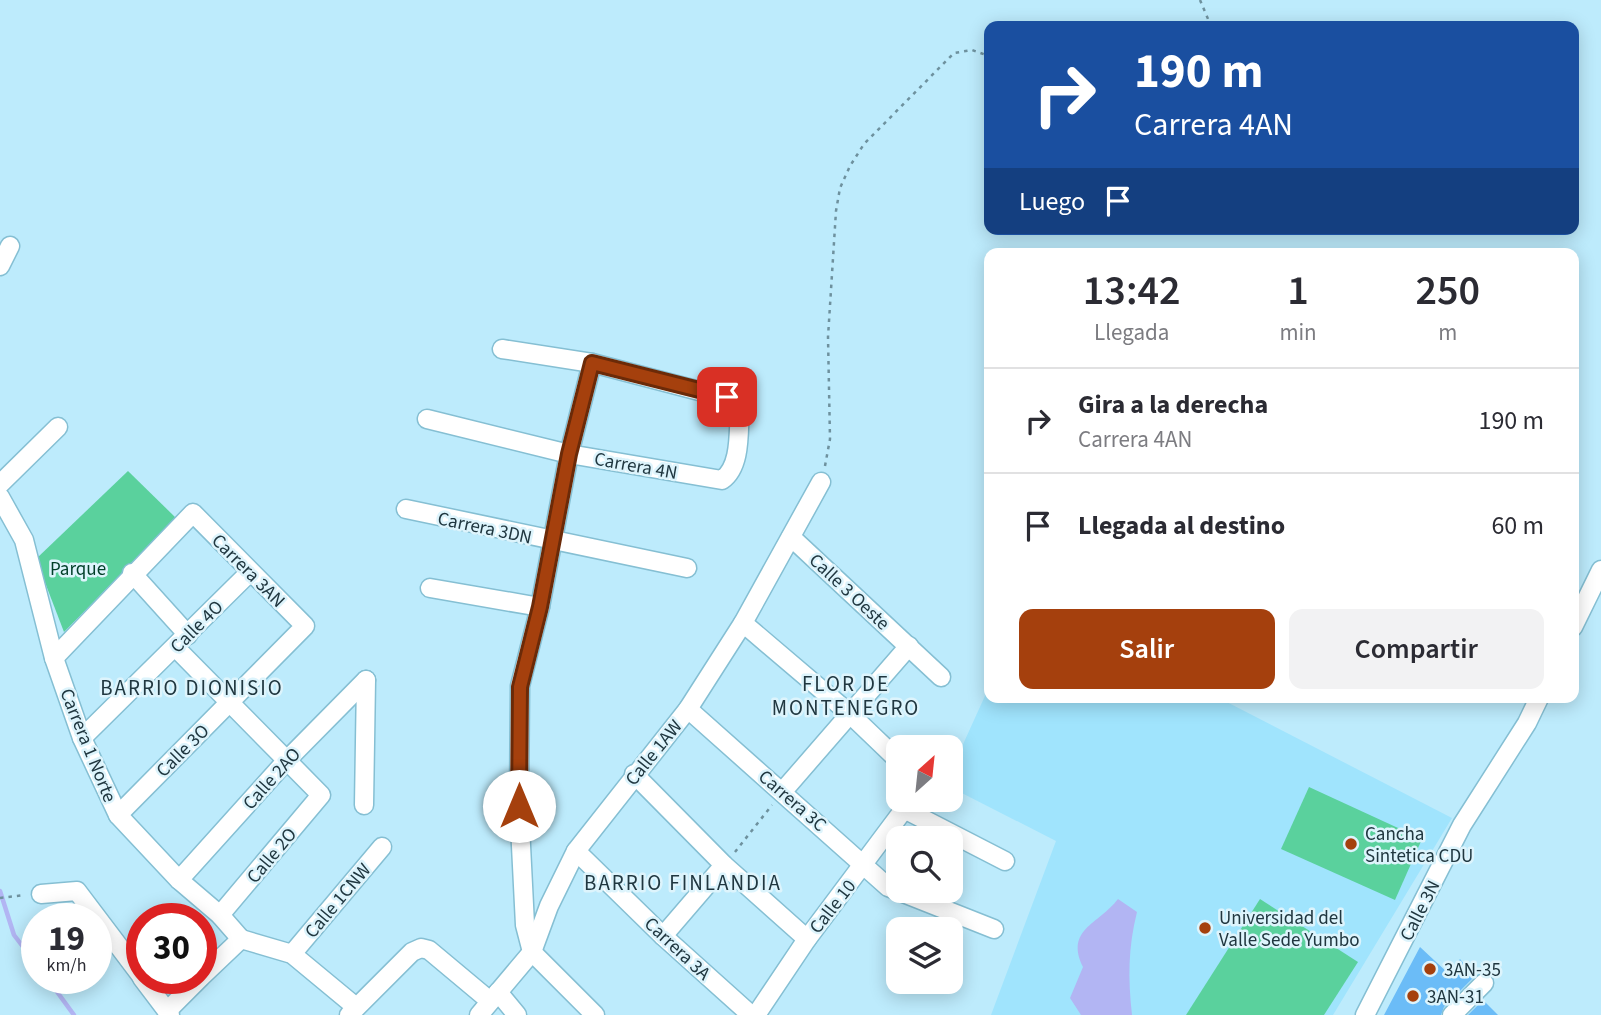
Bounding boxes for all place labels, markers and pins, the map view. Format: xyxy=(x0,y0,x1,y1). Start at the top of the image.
pin xyxy=(697,367,757,427)
place label: Cancha Sintetica CDU xyxy=(1365,821,1473,870)
marker: Cancha Sintetica CDU xyxy=(1343,836,1359,852)
place label: Universidad del Valle Sede Yumbo xyxy=(1219,905,1360,954)
marker: Universidad del Valle Sede Yumbo xyxy=(1197,920,1213,936)
place label: 3AN-35 xyxy=(1444,957,1501,984)
marker: 3AN-35 xyxy=(1422,961,1438,977)
place label: 3AN-31 xyxy=(1427,984,1484,1011)
marker: 3AN-31 xyxy=(1405,988,1421,1004)

